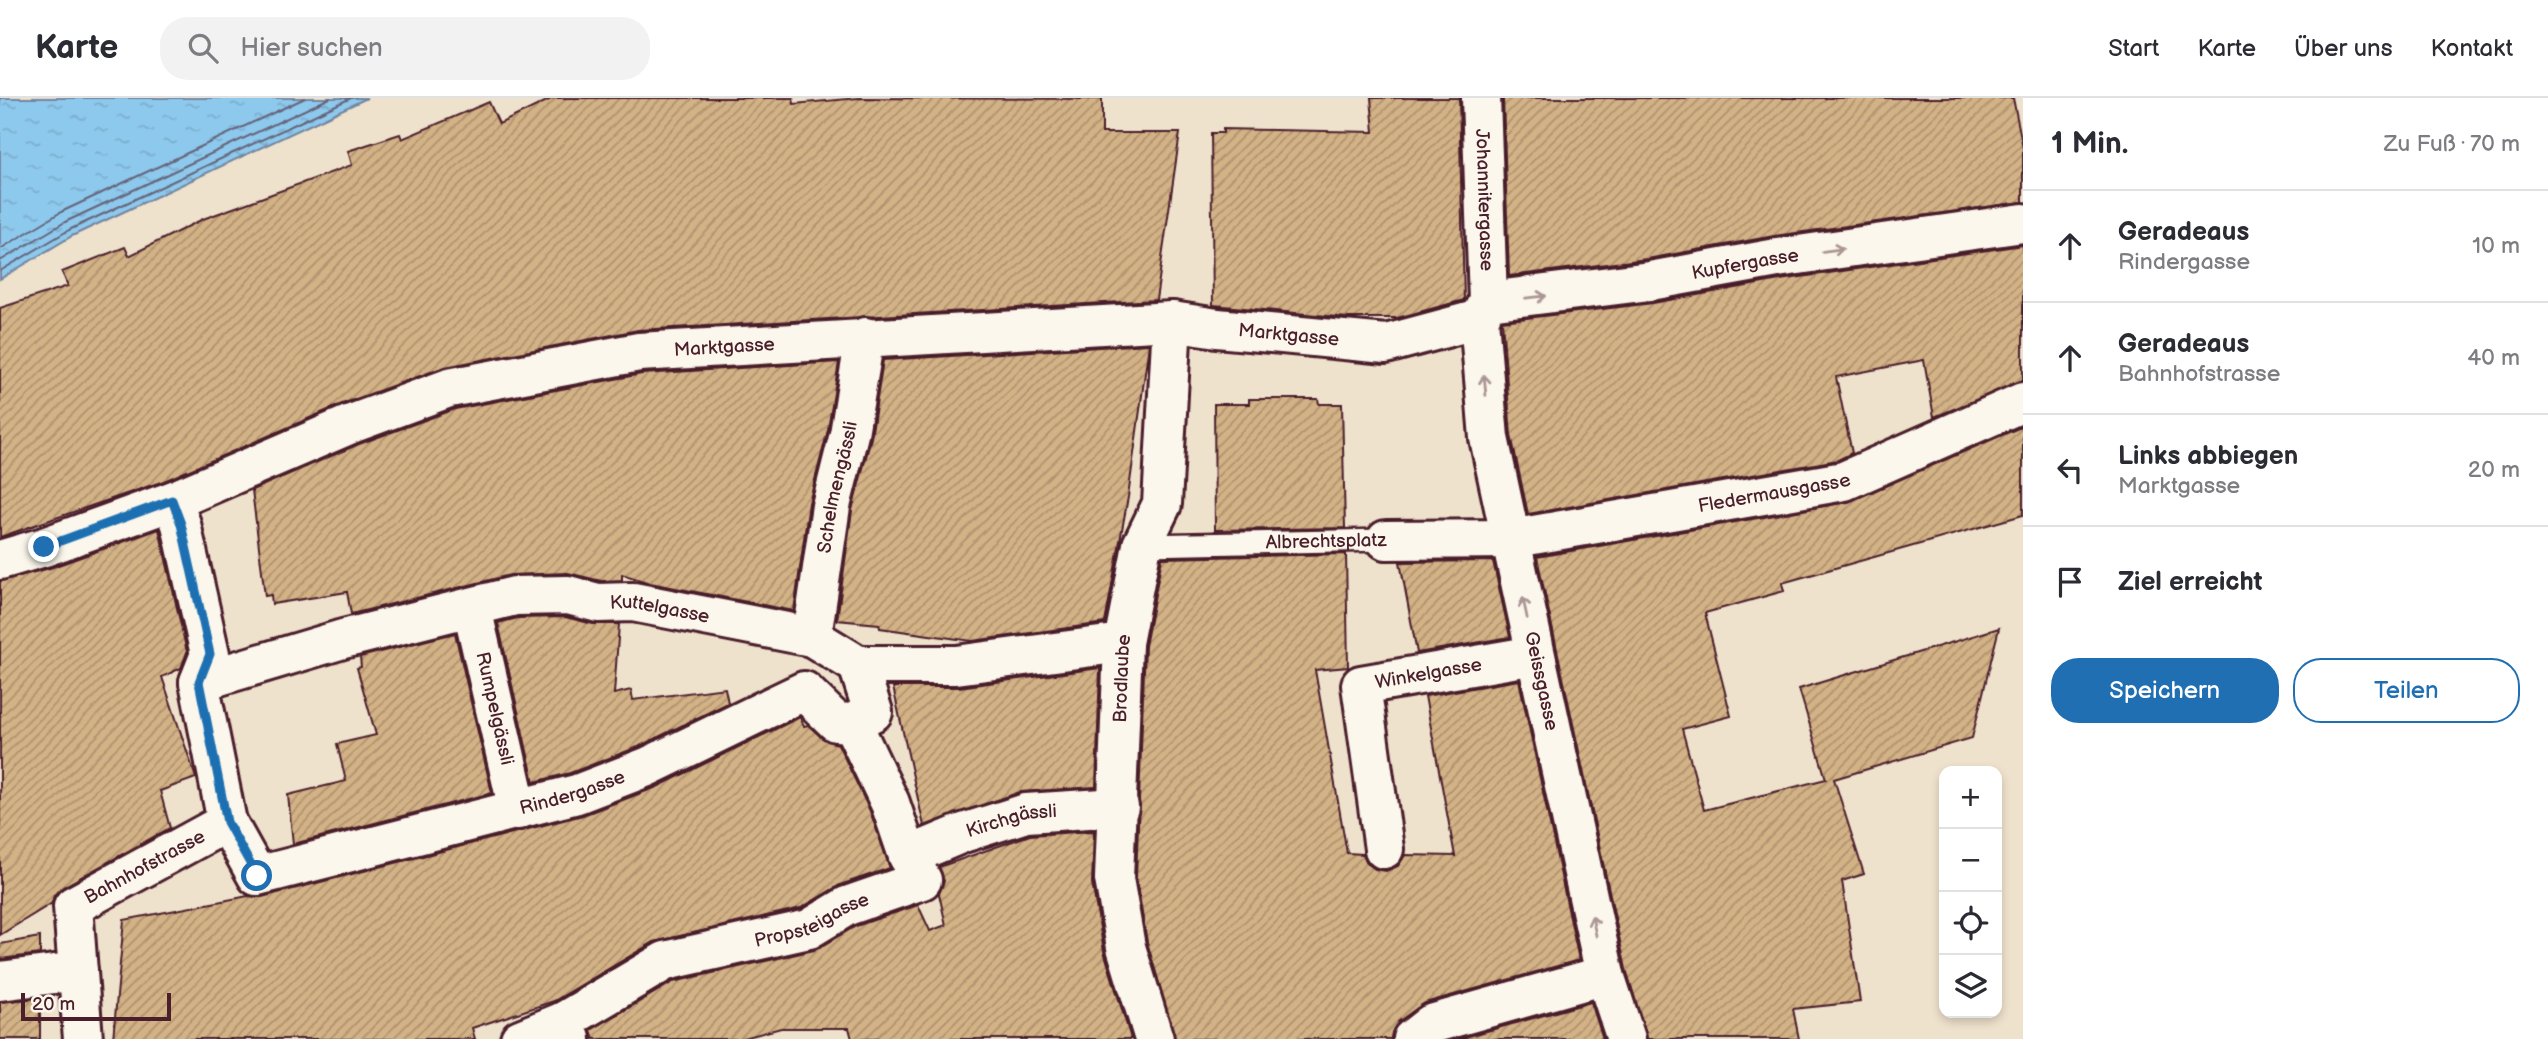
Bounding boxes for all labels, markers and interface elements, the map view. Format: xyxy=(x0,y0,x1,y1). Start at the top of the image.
search box xyxy=(160,17,650,80)
text: Karte xyxy=(35,28,118,68)
icon: search xyxy=(184,29,222,67)
text: Hier suchen xyxy=(240,33,383,64)
text: Start xyxy=(2108,34,2159,63)
text: Karte xyxy=(2197,34,2256,63)
text: Über uns xyxy=(2294,34,2393,63)
text: Kontakt xyxy=(2431,34,2513,63)
text: 1 Min. xyxy=(2051,126,2128,162)
street label: Johannitergasse xyxy=(1471,128,1498,272)
text: Zu Fuß · 70 m xyxy=(2384,130,2520,158)
text: Geradeaus xyxy=(2118,217,2249,248)
icon: ahead xyxy=(2051,227,2089,265)
text: 10 m xyxy=(2472,232,2520,260)
one-way arrow xyxy=(1821,243,1844,256)
street label: Kupfergasse xyxy=(1690,244,1800,285)
text: Rindergasse xyxy=(2118,248,2250,276)
one-way arrow xyxy=(1524,290,1547,303)
street label: Marktgasse xyxy=(1237,319,1340,351)
text: Geradeaus xyxy=(2118,329,2249,360)
street label: Marktgasse xyxy=(673,333,775,361)
icon: ahead xyxy=(2051,339,2089,377)
text: 40 m xyxy=(2467,344,2520,372)
text: Bahnhofstrasse xyxy=(2118,360,2280,388)
one-way arrow xyxy=(1478,374,1491,396)
street label: Schelmengässli xyxy=(813,420,862,555)
text: Links abbiegen xyxy=(2118,441,2298,472)
icon: left xyxy=(2051,451,2089,489)
text: 20 m xyxy=(2468,456,2520,484)
street label: Fledermausgasse xyxy=(1696,468,1854,518)
text: Marktgasse xyxy=(2118,472,2240,500)
street label: Albrechtsplatz xyxy=(1265,528,1388,554)
route end xyxy=(28,531,59,562)
icon: arrive xyxy=(2051,563,2089,601)
text: Ziel erreicht xyxy=(2118,567,2262,598)
street label: Kuttelgasse xyxy=(610,591,712,628)
one-way arrow xyxy=(1517,597,1531,620)
street label: Geissgasse xyxy=(1520,629,1563,733)
street label: Brodlaube xyxy=(1108,632,1136,723)
street label: Rumpelgässli xyxy=(471,650,519,767)
street label: Winkelgasse xyxy=(1373,653,1484,694)
button: Speichern xyxy=(2051,658,2279,723)
button: Teilen xyxy=(2293,658,2520,723)
street label: Rindergasse xyxy=(517,765,628,820)
map controls xyxy=(1939,766,2002,1018)
button: + xyxy=(1939,766,2002,829)
street label: Kirchgässli xyxy=(963,800,1058,843)
street label: Bahnhofstrasse xyxy=(80,825,209,909)
button: − xyxy=(1939,829,2002,892)
route start xyxy=(241,860,272,891)
street label: Propsteigasse xyxy=(752,888,872,952)
button: locate xyxy=(1939,892,2002,955)
one-way arrow xyxy=(1587,915,1601,938)
button: layers xyxy=(1939,955,2002,1018)
scale bar xyxy=(21,990,172,1022)
text: 20 m xyxy=(32,993,75,1016)

